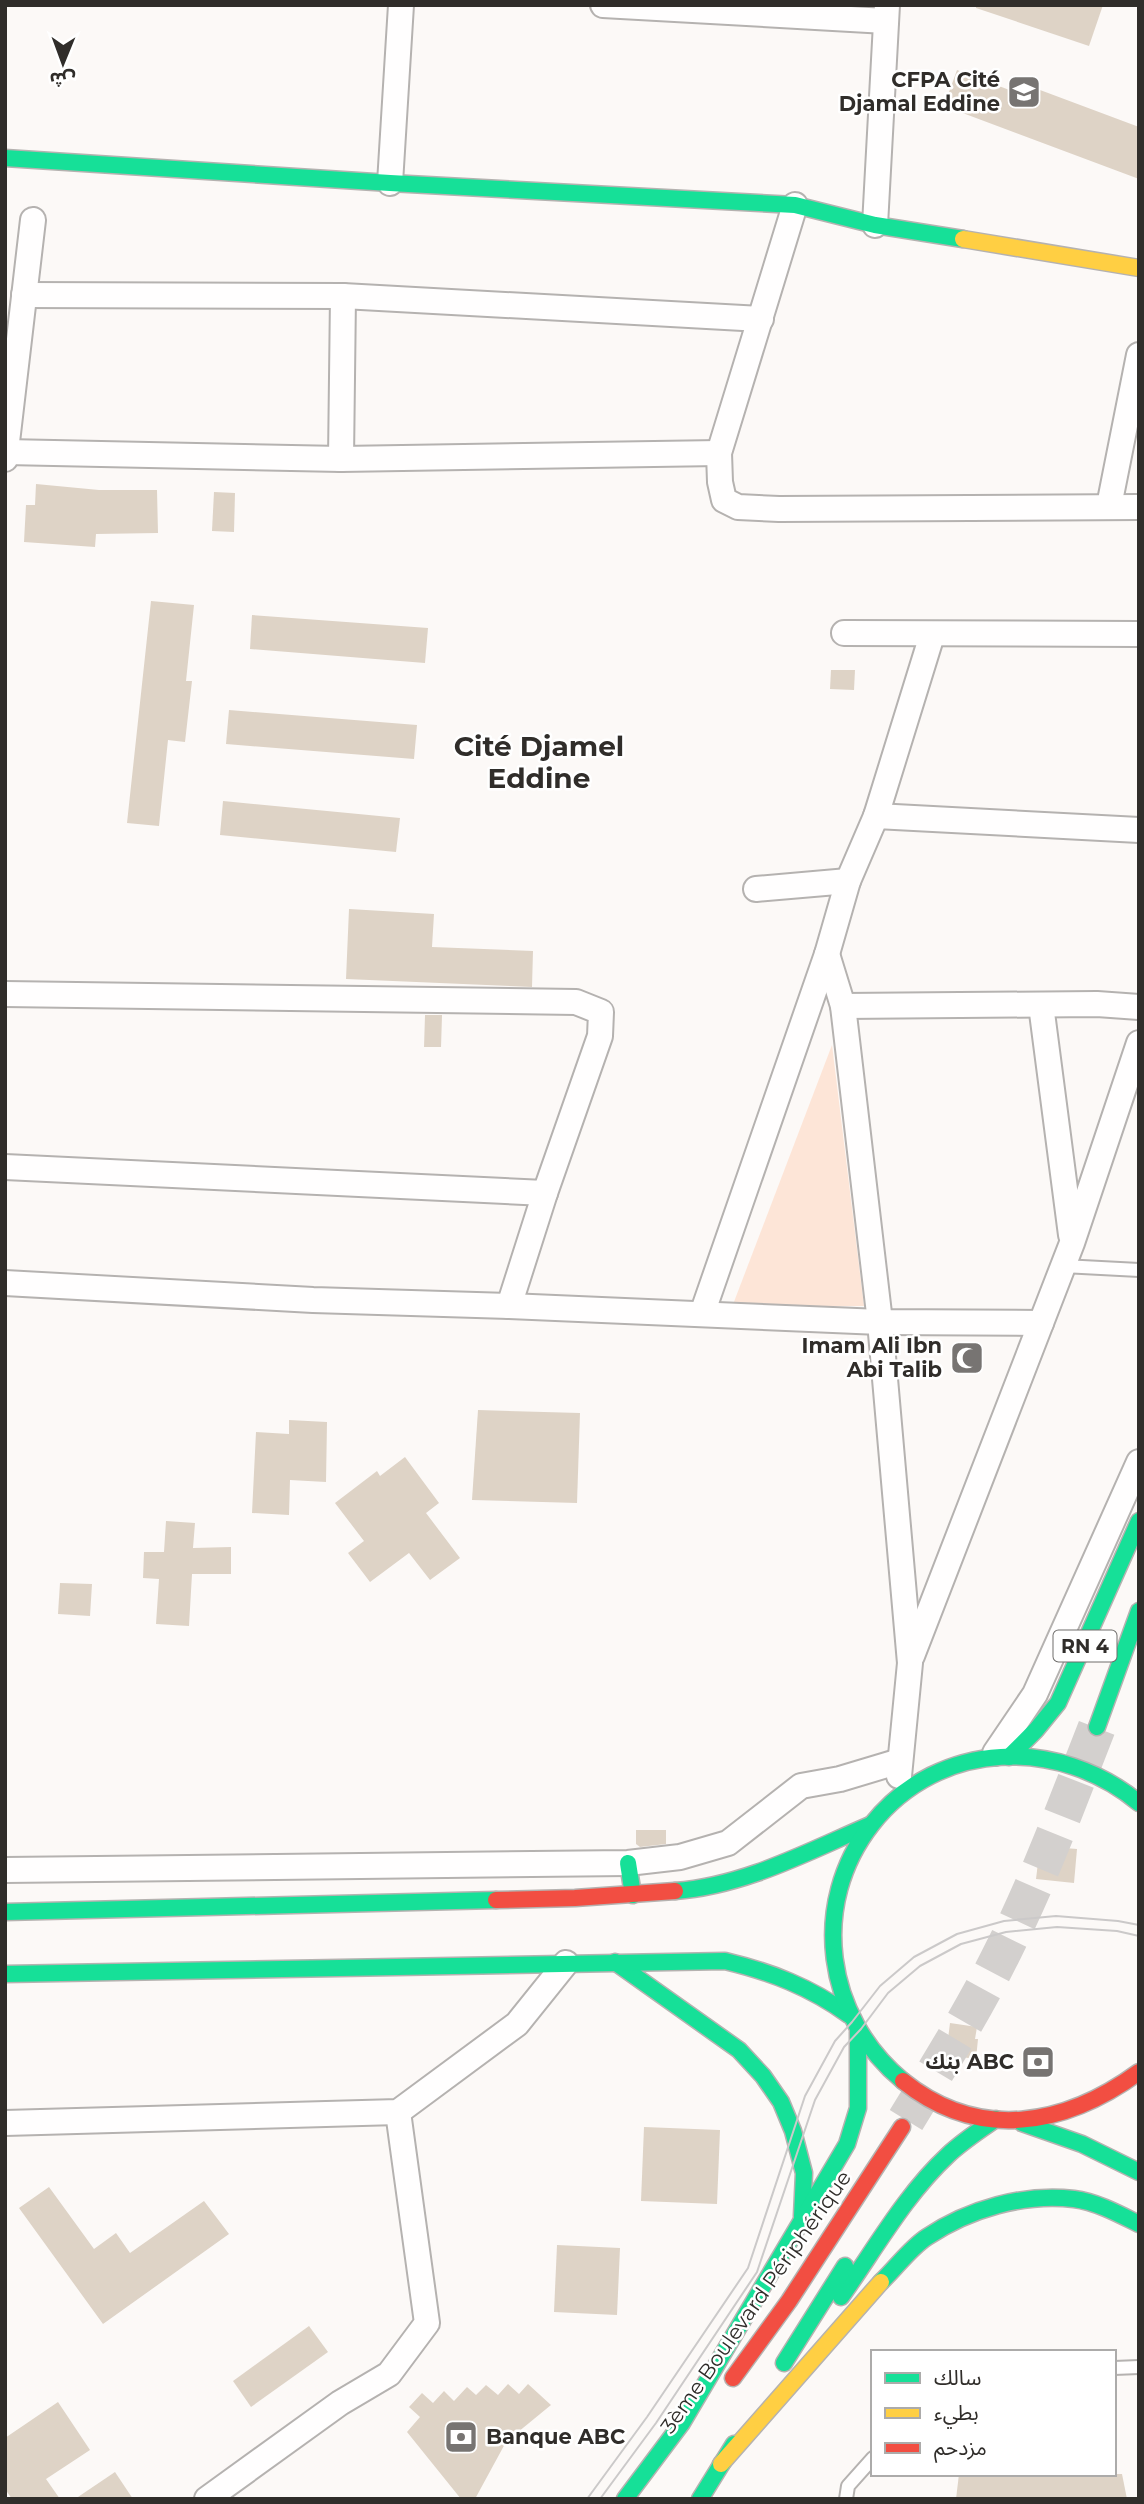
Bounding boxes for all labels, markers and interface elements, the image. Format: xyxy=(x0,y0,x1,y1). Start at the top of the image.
north arrow xyxy=(28,28,98,98)
place label: CFPA Cité Djamal Eddine xyxy=(839,67,1000,116)
text: ش xyxy=(49,68,76,91)
school or university icon: CFPA Cité Djamal Eddine xyxy=(1005,73,1043,111)
district label: Cité Djamel Eddine xyxy=(454,729,624,795)
place label: Imam Ali Ibn Abi Talib xyxy=(802,1333,942,1382)
mosque icon: Imam Ali Ibn Abi Talib xyxy=(948,1339,986,1377)
road number: RN 4 xyxy=(1054,1630,1116,1662)
bank icon: بنك ABC xyxy=(1019,2043,1057,2081)
place label: بنك ABC xyxy=(926,2049,1014,2074)
street label: 3ème Boulevard Périphérique xyxy=(655,2166,856,2438)
legend xyxy=(871,2350,1116,2476)
text: سالك xyxy=(934,2365,981,2390)
text: بطيء xyxy=(934,2400,979,2429)
bank icon: Banque ABC xyxy=(442,2418,480,2456)
place label: Banque ABC xyxy=(486,2424,625,2449)
text: مزدحم xyxy=(934,2435,987,2463)

